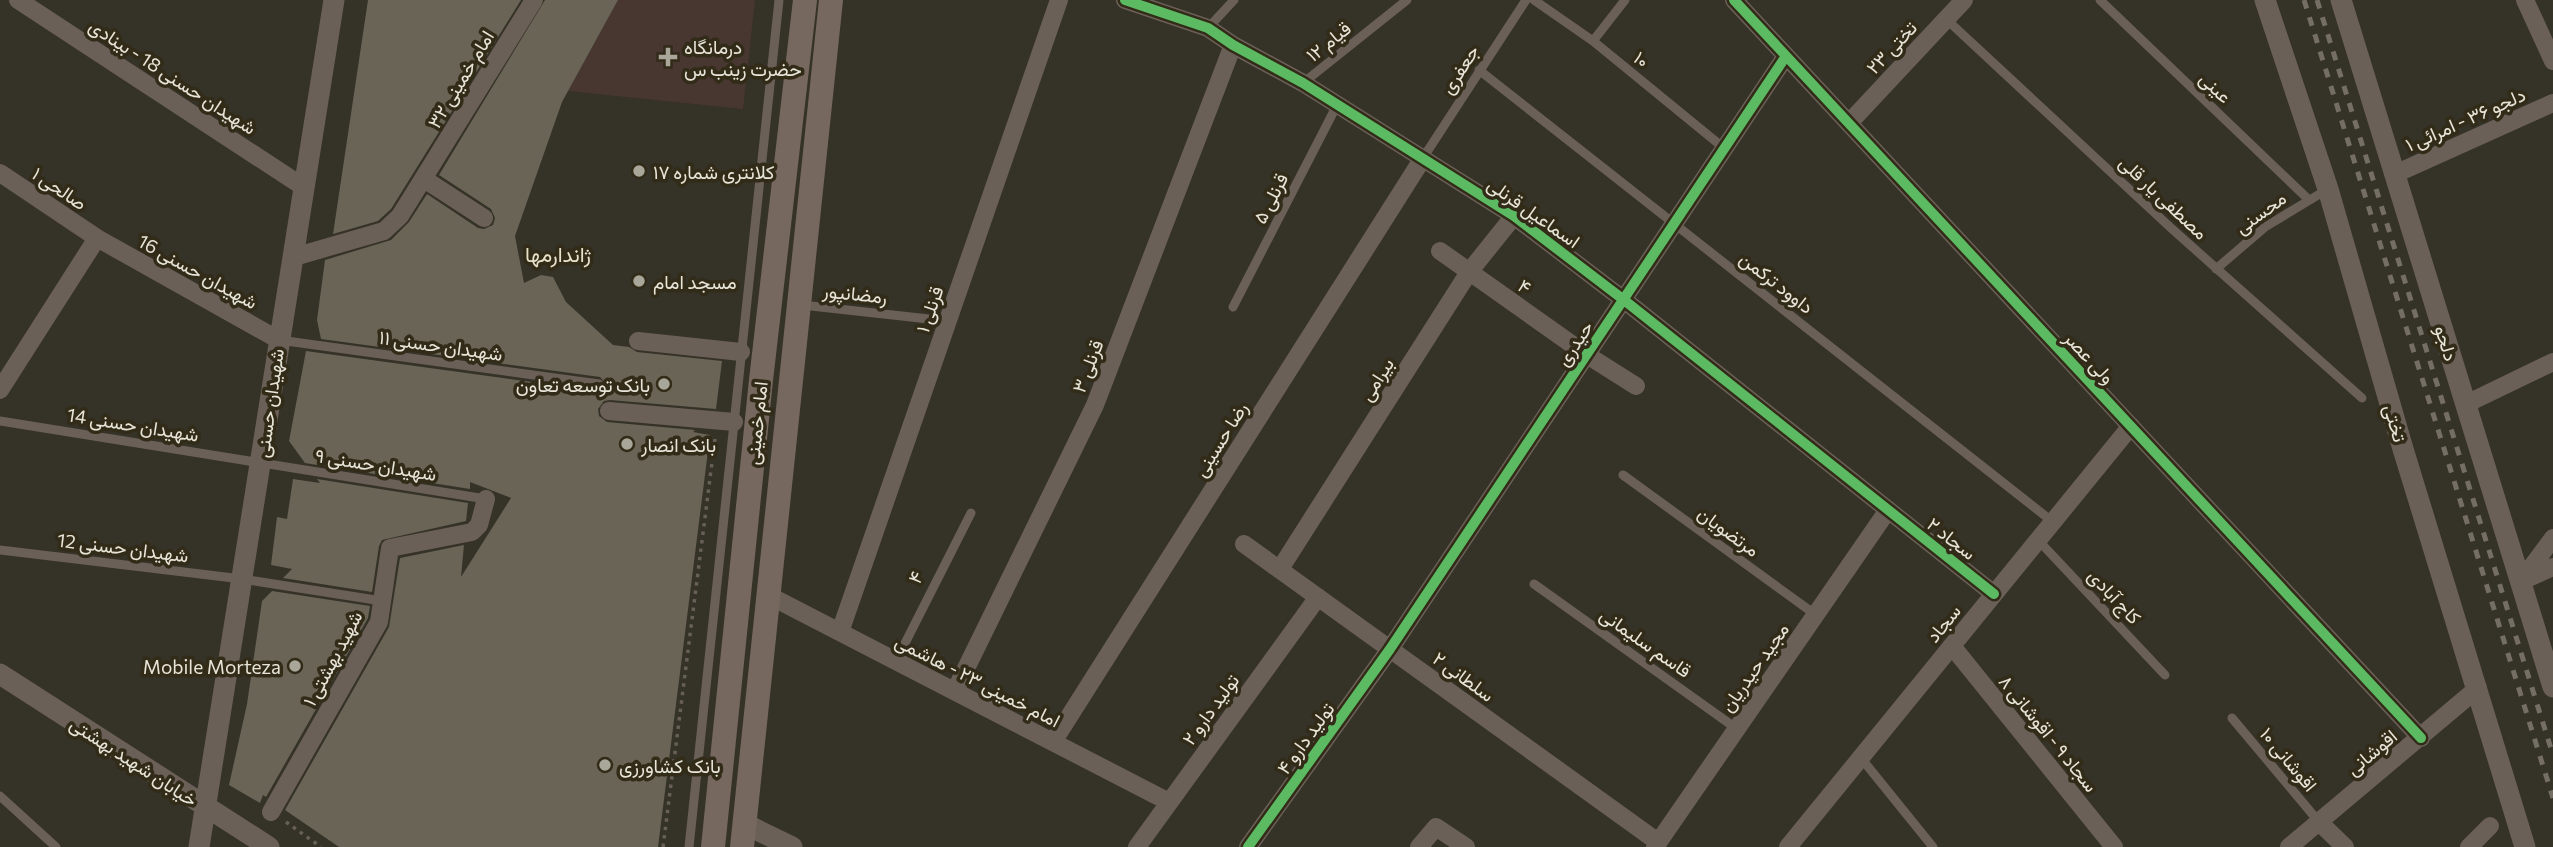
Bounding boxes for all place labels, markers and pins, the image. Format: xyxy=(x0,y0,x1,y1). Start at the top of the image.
place label: درمانگاه حضرت زینب س xyxy=(684,35,802,81)
marker: درمانگاه حضرت زینب س xyxy=(658,47,678,67)
place label: کلانتری شماره ۱۷ xyxy=(653,160,775,184)
marker: کلانتری شماره ۱۷ xyxy=(631,163,647,179)
place label: مسجد امام xyxy=(653,270,737,295)
marker: مسجد امام xyxy=(631,273,647,289)
place label: بانک توسعه تعاون xyxy=(516,373,650,397)
marker: بانک توسعه تعاون xyxy=(656,376,672,392)
place label: بانک انصار xyxy=(640,433,716,457)
marker: بانک انصار xyxy=(619,436,635,452)
place label: Mobile Morteza xyxy=(143,655,281,678)
marker: Mobile Morteza xyxy=(287,658,303,674)
place label: بانک کشاورزی xyxy=(619,754,721,778)
marker: بانک کشاورزی xyxy=(597,757,613,773)

